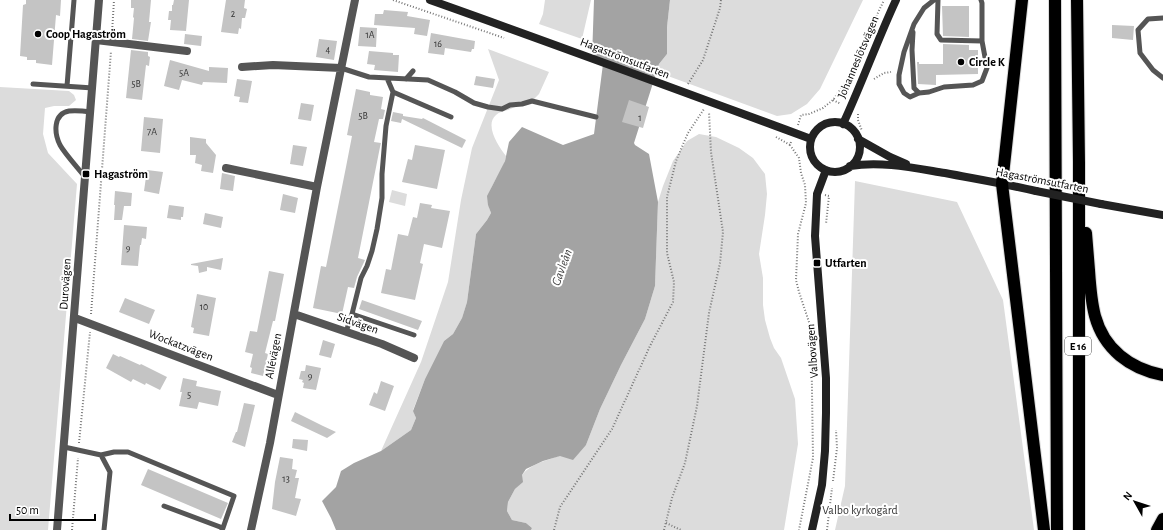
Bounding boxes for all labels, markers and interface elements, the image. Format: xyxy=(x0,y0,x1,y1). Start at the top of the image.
house number: 2 xyxy=(231,9,236,19)
street label: Johanneslötsvägen xyxy=(835,14,881,100)
place label: Coop Hagaström xyxy=(46,28,126,40)
marker: Coop Hagaström xyxy=(33,29,43,39)
house number: 1A xyxy=(365,30,375,40)
street label: Hagaströmsutfarten xyxy=(579,35,671,81)
house number: 16 xyxy=(434,39,442,49)
house number: 4 xyxy=(326,45,331,55)
place label: Circle K xyxy=(969,56,1006,68)
marker: Circle K xyxy=(956,57,966,67)
house number: 5A xyxy=(179,68,189,78)
house number: 5B xyxy=(131,79,141,89)
house number: 5B xyxy=(358,111,368,121)
house number: 1 xyxy=(638,113,642,123)
house number: 7A xyxy=(147,127,157,137)
street label: Hagaströmsutfarten xyxy=(994,165,1090,195)
place label: Hagaström xyxy=(94,168,148,180)
marker: Hagaström xyxy=(81,169,91,179)
house number: 9 xyxy=(126,243,131,253)
water label: Gavleån xyxy=(550,247,575,288)
place label: Utfarten xyxy=(825,257,867,269)
street label: Durovägen xyxy=(57,258,73,310)
marker: Utfarten xyxy=(812,258,822,268)
house number: 10 xyxy=(200,302,208,312)
street label: Sidvägen xyxy=(336,310,380,336)
street label: Valbovägen xyxy=(804,323,820,379)
street label: Wockatzvägen xyxy=(147,327,215,363)
street label: Allévägen xyxy=(263,332,283,380)
road number: E 16 xyxy=(1065,337,1091,355)
house number: 9 xyxy=(308,371,313,381)
house number: 5 xyxy=(187,390,191,400)
house number: 13 xyxy=(282,474,290,484)
north arrow xyxy=(1115,482,1155,522)
text: N xyxy=(1121,490,1134,502)
scale bar xyxy=(10,496,95,522)
text: 50 m xyxy=(16,504,39,516)
park label: Valbo kyrkogård xyxy=(822,504,898,517)

